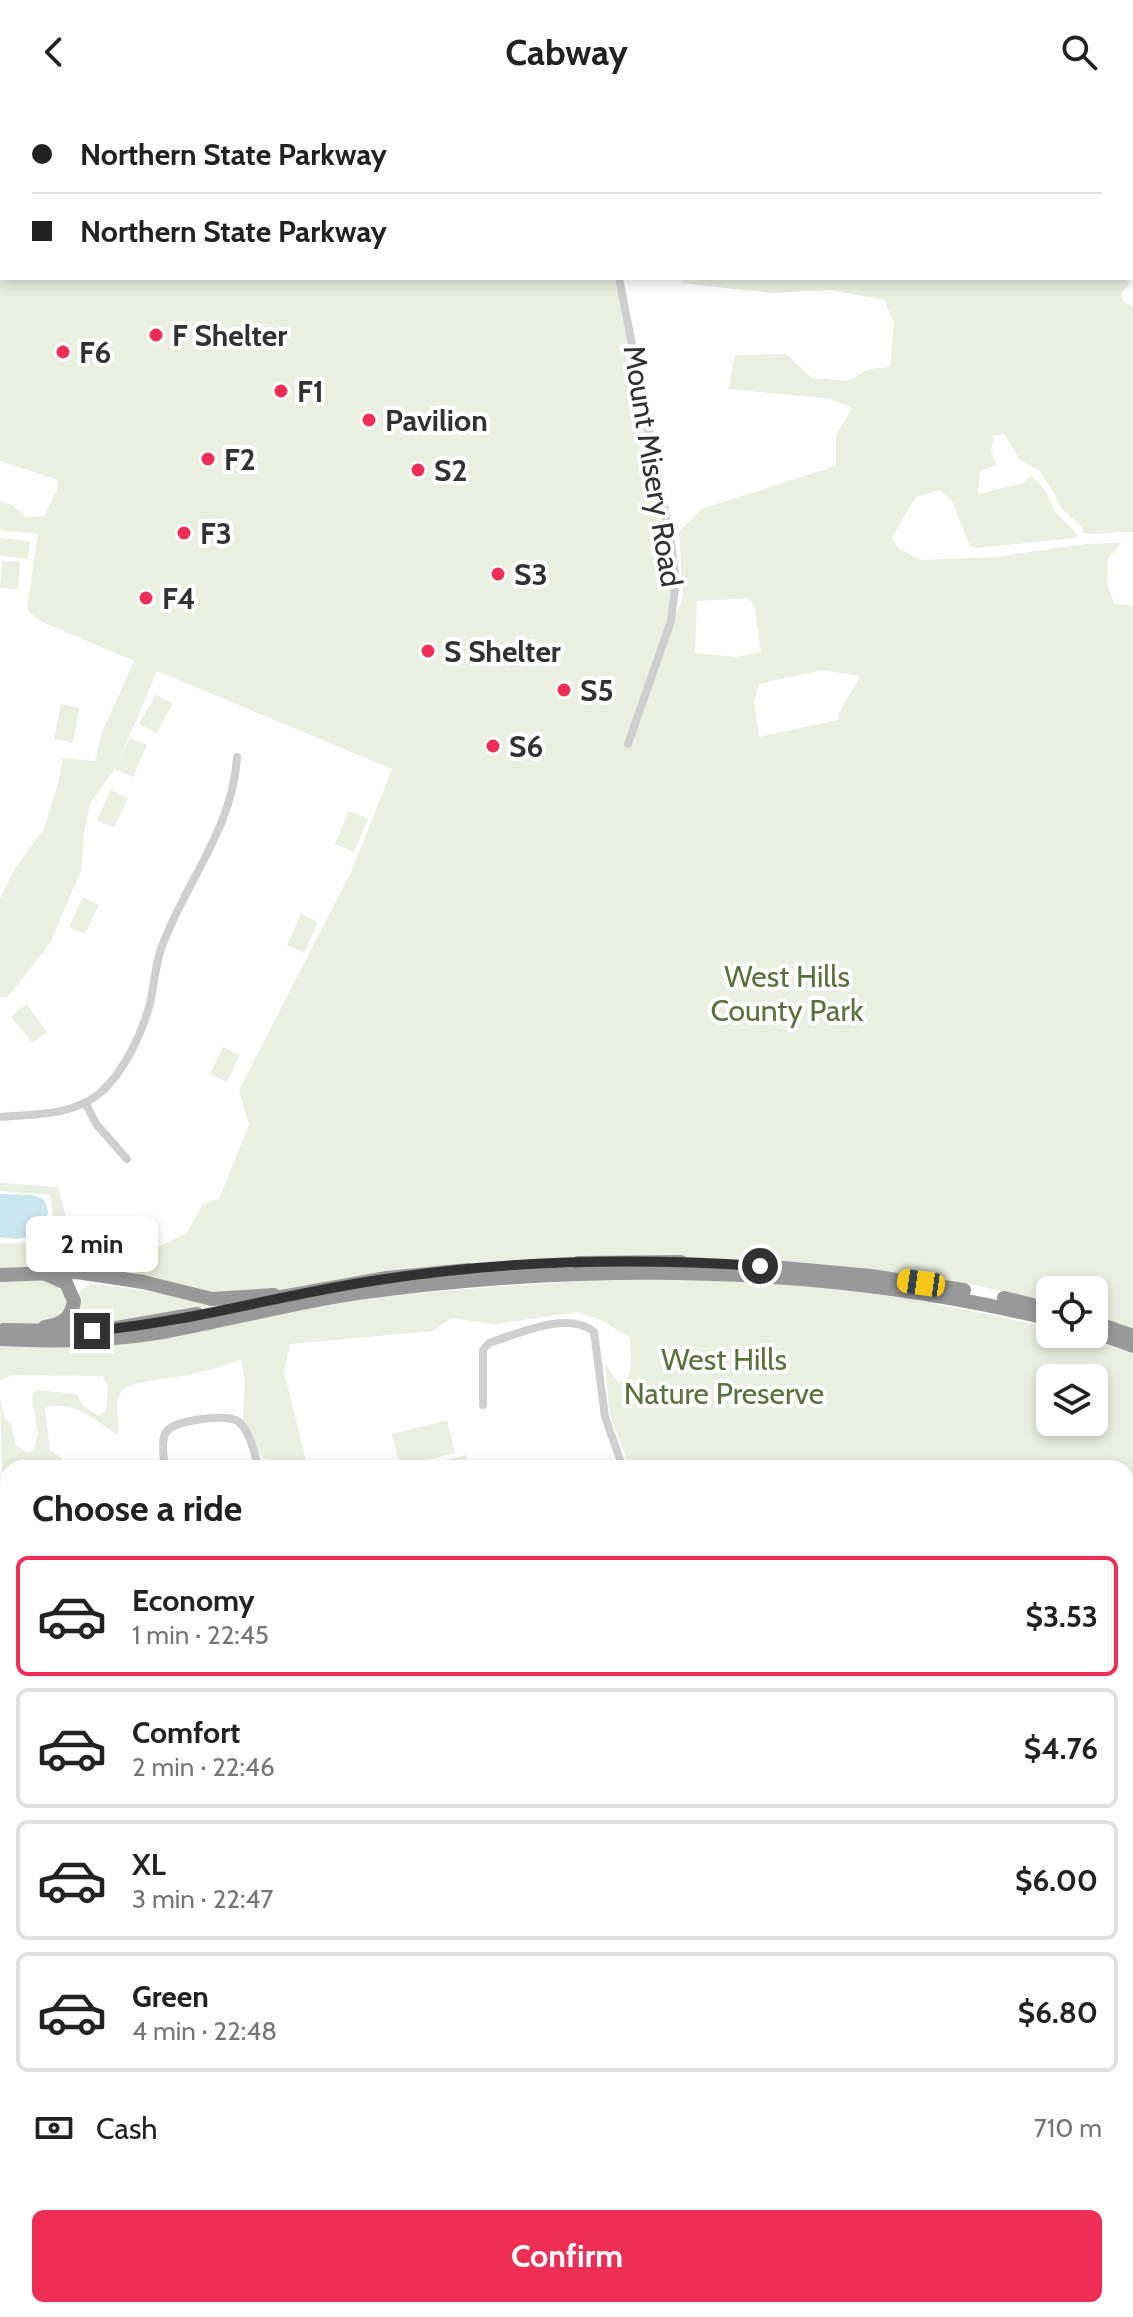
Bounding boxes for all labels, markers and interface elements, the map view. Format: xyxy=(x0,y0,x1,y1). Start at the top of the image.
icon: back xyxy=(32,30,76,74)
text: Cabway xyxy=(505,30,628,74)
icon: search xyxy=(1057,30,1101,74)
text: Northern State Parkway xyxy=(80,136,387,173)
text: Northern State Parkway xyxy=(80,213,387,250)
place label: F Shelter xyxy=(172,317,287,354)
marker: F Shelter xyxy=(147,326,165,344)
place label: F6 xyxy=(79,334,111,371)
street label: Mount Misery Road xyxy=(616,342,690,590)
marker: F6 xyxy=(54,343,72,361)
place label: F1 xyxy=(297,373,324,410)
marker: F1 xyxy=(272,382,290,400)
place label: Pavilion xyxy=(385,402,488,439)
marker: Pavilion xyxy=(360,411,378,429)
place label: F2 xyxy=(224,441,256,478)
marker: F2 xyxy=(199,450,217,468)
place label: S2 xyxy=(434,452,467,489)
marker: S2 xyxy=(409,461,427,479)
place label: F3 xyxy=(200,515,232,552)
marker: F3 xyxy=(175,524,193,542)
place label: S3 xyxy=(514,556,548,593)
marker: S3 xyxy=(489,565,507,583)
place label: F4 xyxy=(162,580,196,617)
marker: F4 xyxy=(137,589,155,607)
place label: S Shelter xyxy=(444,633,561,670)
marker: S Shelter xyxy=(419,642,437,660)
place label: S5 xyxy=(580,672,614,709)
marker: S5 xyxy=(555,681,573,699)
place label: S6 xyxy=(509,728,543,765)
marker: S6 xyxy=(484,737,502,755)
park label: West Hills County Park xyxy=(711,958,864,1029)
callout: 2 min xyxy=(26,1215,158,1271)
text: 2 min xyxy=(61,1228,123,1260)
route start xyxy=(742,1248,778,1284)
car xyxy=(896,1268,946,1298)
map controls xyxy=(1036,1276,1108,1436)
button: locate xyxy=(1036,1276,1108,1348)
route end xyxy=(74,1313,110,1349)
park label: West Hills Nature Preserve xyxy=(624,1341,824,1412)
button: layers xyxy=(1036,1364,1108,1436)
text: Choose a ride xyxy=(32,1486,242,1530)
icon: car xyxy=(36,1580,108,1652)
text: Economy xyxy=(132,1582,255,1619)
text: $3.53 xyxy=(1025,1598,1098,1635)
text: 1 min · 22:45 xyxy=(132,1619,269,1651)
icon: car xyxy=(36,1712,108,1784)
text: Comfort xyxy=(132,1714,240,1751)
text: $4.76 xyxy=(1024,1730,1098,1767)
text: 2 min · 22:46 xyxy=(132,1751,275,1783)
icon: car xyxy=(36,1844,108,1916)
text: XL xyxy=(132,1846,166,1883)
text: $6.00 xyxy=(1015,1862,1098,1899)
text: 3 min · 22:47 xyxy=(132,1883,273,1915)
icon: car xyxy=(36,1976,108,2048)
text: Green xyxy=(132,1978,209,2015)
text: $6.80 xyxy=(1018,1994,1098,2031)
text: 4 min · 22:48 xyxy=(132,2015,277,2047)
icon: cash xyxy=(32,2106,76,2150)
text: Cash xyxy=(96,2110,158,2147)
text: 710 m xyxy=(1034,2112,1102,2144)
button: Confirm xyxy=(32,2210,1102,2302)

